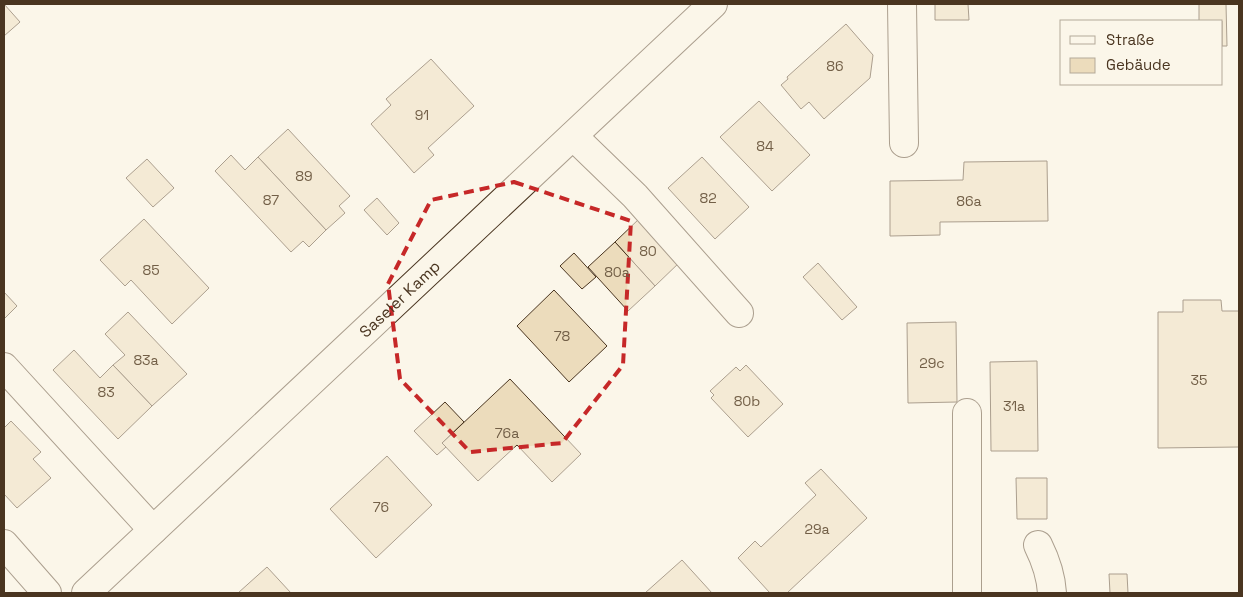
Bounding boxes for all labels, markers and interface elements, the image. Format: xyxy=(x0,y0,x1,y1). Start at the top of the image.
legend xyxy=(1060,20,1223,85)
text: Straße xyxy=(1106,30,1155,49)
text: Gebäude xyxy=(1106,55,1171,74)
house number: 86 xyxy=(826,57,844,75)
house number: 91 xyxy=(415,106,429,124)
house number: 84 xyxy=(756,137,774,155)
house number: 89 xyxy=(295,167,313,185)
house number: 82 xyxy=(699,189,717,207)
house number: 87 xyxy=(263,191,279,209)
house number: 86a xyxy=(956,192,982,210)
house number: 80 xyxy=(639,242,657,260)
street label: Saseler Kamp xyxy=(355,256,445,342)
house number: 85 xyxy=(142,261,160,279)
house number: 80a xyxy=(604,263,630,281)
house number: 78 xyxy=(554,327,571,345)
house number: 83a xyxy=(133,351,159,369)
house number: 29c xyxy=(919,354,945,372)
house number: 35 xyxy=(1191,371,1207,389)
house number: 83 xyxy=(97,383,115,401)
house number: 80b xyxy=(734,392,760,410)
house number: 31a xyxy=(1003,397,1025,415)
house number: 76a xyxy=(495,424,519,442)
house number: 76 xyxy=(373,498,389,516)
house number: 29a xyxy=(804,520,830,538)

